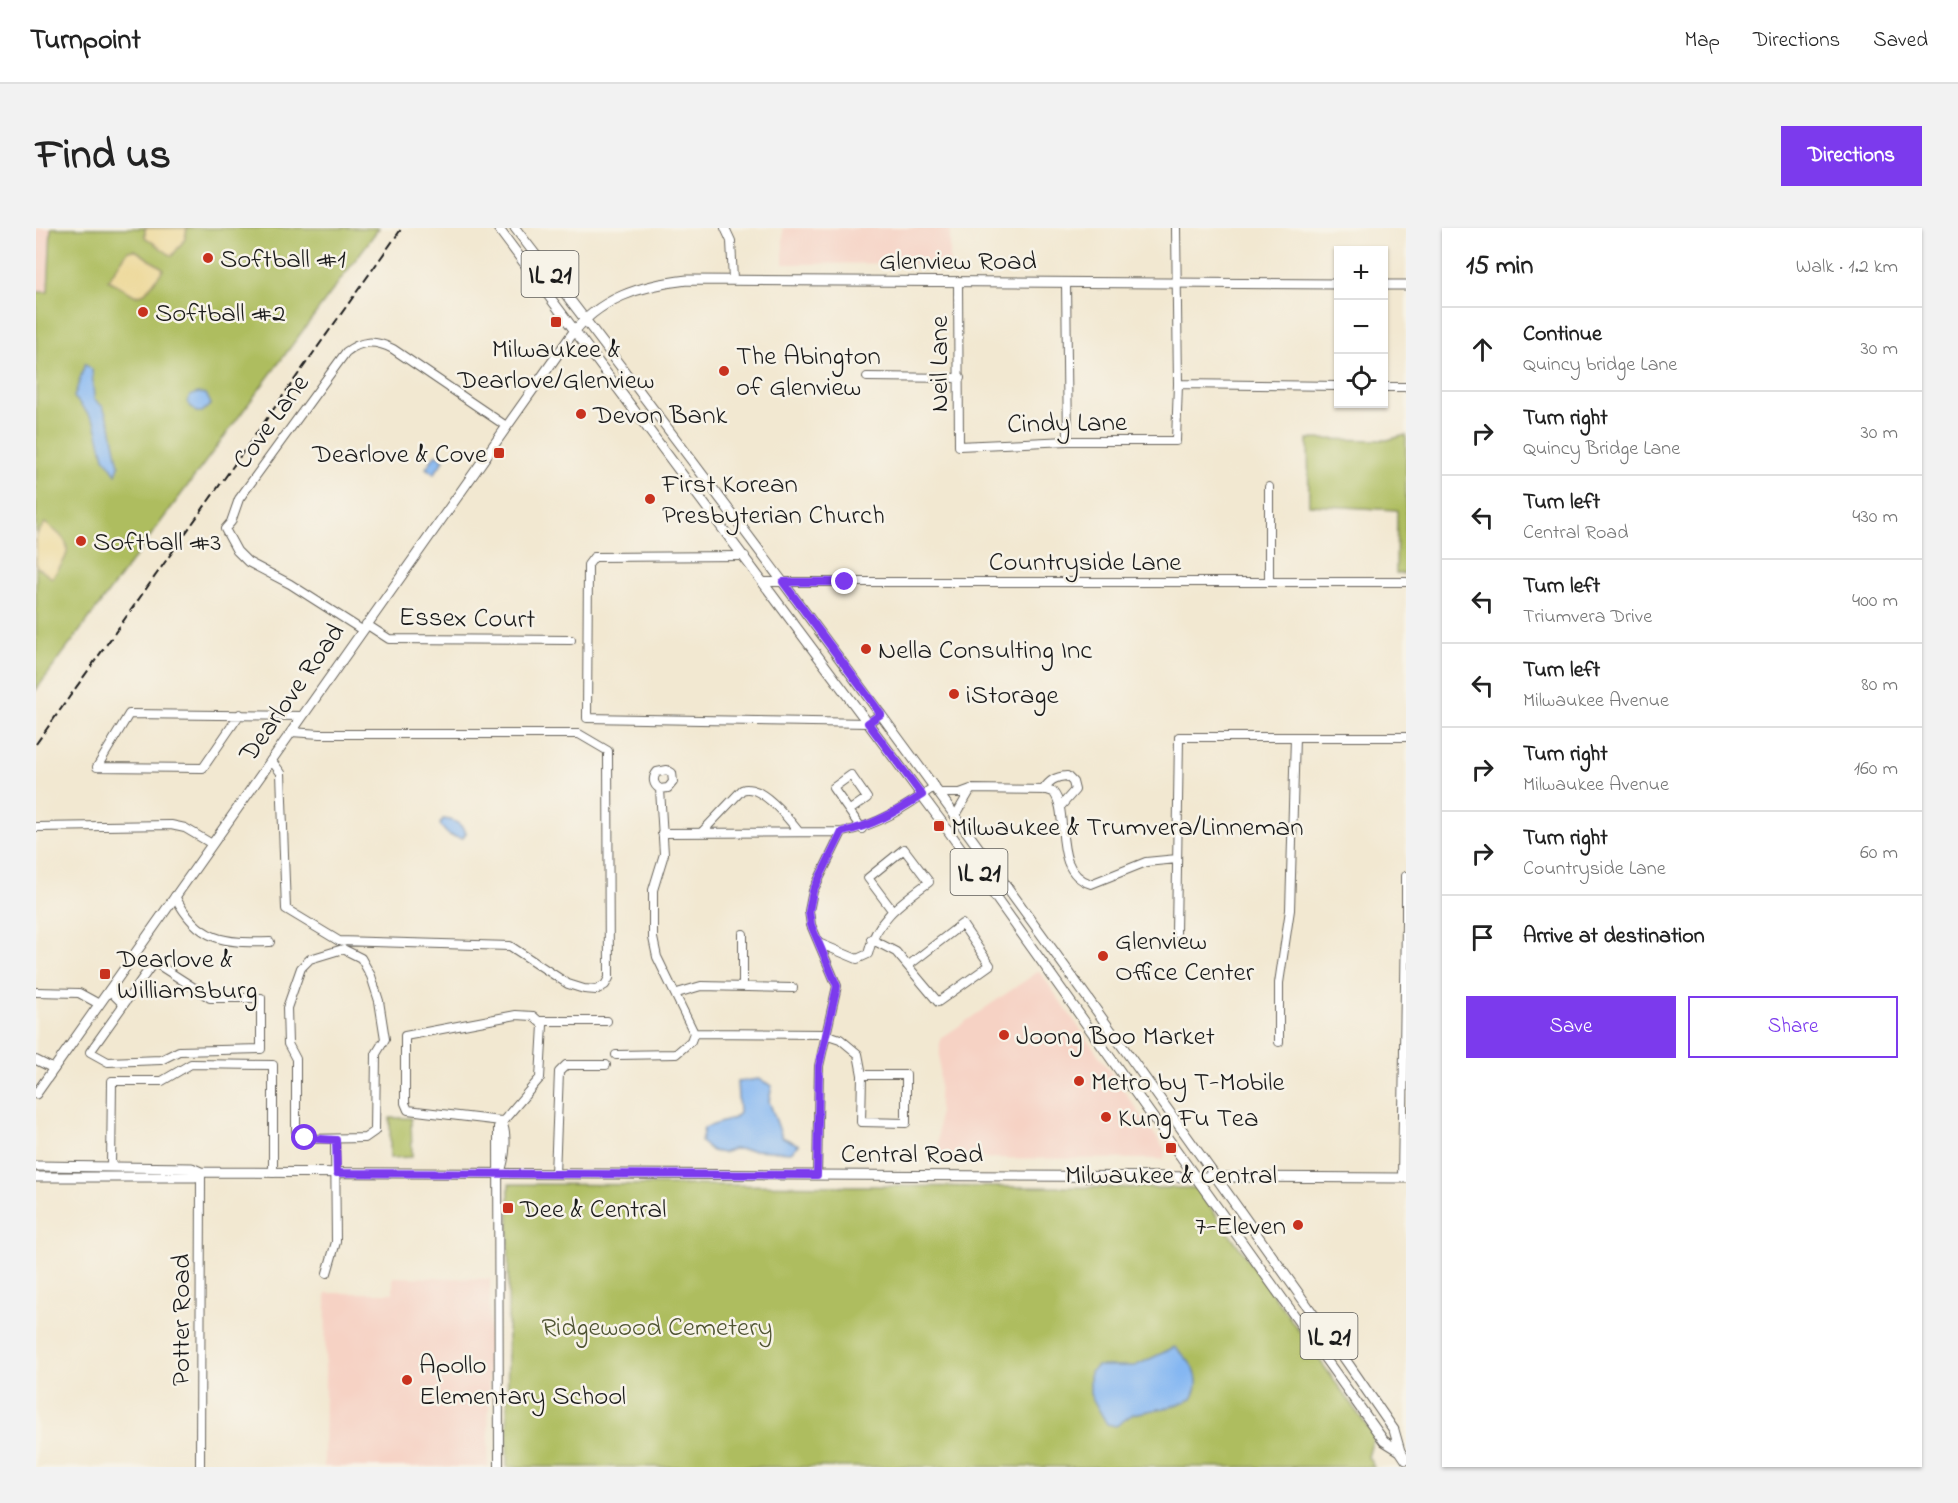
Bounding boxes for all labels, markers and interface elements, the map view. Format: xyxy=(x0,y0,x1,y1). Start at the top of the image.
text: Turnpoint xyxy=(30,21,141,62)
text: Map xyxy=(1684,26,1720,56)
text: Directions xyxy=(1753,26,1840,56)
text: Saved xyxy=(1873,26,1928,56)
text: Find us xyxy=(36,126,171,187)
button: Directions xyxy=(1781,126,1922,186)
place label: Softball #1 xyxy=(220,241,346,280)
street label: Glenview Road xyxy=(879,243,1037,282)
map controls xyxy=(1334,246,1388,408)
button: + xyxy=(1334,246,1388,300)
text: 15 min xyxy=(1466,248,1533,286)
marker: Softball #1 xyxy=(201,251,215,265)
road number: IL 21 xyxy=(522,251,578,297)
text: Walk · 1.2 km xyxy=(1796,253,1898,282)
place label: Softball #2 xyxy=(155,295,286,334)
button: − xyxy=(1334,300,1388,354)
marker: Softball #2 xyxy=(136,305,150,319)
marker: Milwaukee & Dearlove/Glenview xyxy=(549,315,563,329)
street label: Neil Lane xyxy=(921,315,960,412)
text: Continue xyxy=(1523,319,1602,351)
place label: Milwaukee & Dearlove/Glenview xyxy=(456,331,655,401)
icon: ahead xyxy=(1466,333,1499,366)
text: 30 m xyxy=(1861,335,1898,364)
place label: The Abington of Glenview xyxy=(736,338,881,408)
text: Quincy bridge Lane xyxy=(1523,351,1677,380)
button: locate xyxy=(1334,354,1388,408)
marker: The Abington of Glenview xyxy=(717,364,731,378)
street label: Cove Lane xyxy=(224,366,320,478)
place label: Devon Bank xyxy=(592,397,727,436)
text: Turn right xyxy=(1523,403,1608,435)
street label: Cindy Lane xyxy=(1007,404,1128,445)
marker: Devon Bank xyxy=(574,407,588,421)
icon: right xyxy=(1466,417,1499,450)
text: 30 m xyxy=(1861,419,1898,448)
text: Quincy Bridge Lane xyxy=(1523,435,1680,464)
place label: Dearlove & Cove xyxy=(311,436,488,475)
marker: Dearlove & Cove xyxy=(492,446,506,460)
place label: First Korean Presbyterian Church xyxy=(661,466,885,536)
text: Turn left xyxy=(1523,487,1600,519)
marker: First Korean Presbyterian Church xyxy=(643,492,657,506)
icon: left xyxy=(1466,501,1499,534)
text: 430 m xyxy=(1852,503,1898,532)
text: Central Road xyxy=(1523,519,1628,548)
place label: Softball #3 xyxy=(93,524,221,563)
marker: Softball #3 xyxy=(74,534,88,548)
street label: Countryside Lane xyxy=(989,544,1182,583)
route end xyxy=(831,568,857,594)
text: Turn left xyxy=(1523,571,1600,603)
icon: left xyxy=(1466,585,1499,618)
text: 400 m xyxy=(1852,587,1898,616)
street label: Essex Court xyxy=(398,599,536,640)
text: Triumvera Drive xyxy=(1523,603,1652,632)
street label: Dearlove Road xyxy=(230,616,356,772)
place label: Nella Consulting Inc xyxy=(878,632,1092,671)
marker: Nella Consulting Inc xyxy=(859,642,873,656)
text: Turn left xyxy=(1523,655,1600,687)
icon: left xyxy=(1466,669,1499,702)
text: 80 m xyxy=(1861,671,1898,700)
place label: iStorage xyxy=(966,677,1059,716)
marker: iStorage xyxy=(947,687,961,701)
text: Milwaukee Avenue xyxy=(1523,687,1669,716)
text: Turn right xyxy=(1523,739,1608,771)
icon: right xyxy=(1466,753,1499,786)
text: 160 m xyxy=(1854,755,1898,784)
text: Milwaukee Avenue xyxy=(1523,771,1669,800)
place label: Milwaukee & Trumvera/Linneman xyxy=(951,809,1304,848)
marker: Milwaukee & Trumvera/Linneman xyxy=(932,819,946,833)
text: Turn right xyxy=(1523,823,1608,855)
icon: right xyxy=(1466,837,1499,870)
text: 60 m xyxy=(1860,839,1898,868)
road number: IL 21 xyxy=(950,849,1008,895)
text: Countryside Lane xyxy=(1523,855,1666,884)
icon: arrive xyxy=(1466,921,1499,954)
text: Arrive at destination xyxy=(1523,921,1705,953)
place label: Glenview Office Center xyxy=(1115,923,1255,993)
place label: Dearlove & Williamsburg xyxy=(116,941,257,1011)
marker: Glenview Office Center xyxy=(1096,949,1110,963)
marker: Dearlove & Williamsburg xyxy=(98,967,112,981)
button: Save xyxy=(1466,996,1676,1058)
button: Share xyxy=(1688,996,1898,1058)
place label: Joong Boo Market xyxy=(1016,1018,1215,1057)
marker: Joong Boo Market xyxy=(997,1028,1011,1042)
place label: Metro by T-Mobile xyxy=(1091,1064,1286,1103)
marker: Metro by T-Mobile xyxy=(1072,1074,1086,1088)
place label: Kung Fu Tea xyxy=(1118,1100,1259,1139)
marker: Kung Fu Tea xyxy=(1099,1110,1113,1124)
route start xyxy=(291,1124,317,1150)
street label: Central Road xyxy=(841,1136,983,1175)
marker: Milwaukee & Central xyxy=(1164,1141,1178,1155)
place label: Milwaukee & Central xyxy=(1065,1157,1277,1196)
place label: Dee & Central xyxy=(519,1191,667,1230)
marker: Dee & Central xyxy=(501,1201,515,1215)
place label: 7-Eleven xyxy=(1195,1208,1286,1247)
marker: 7-Eleven xyxy=(1291,1218,1305,1232)
street label: Potter Road xyxy=(163,1254,202,1386)
park label: Ridgewood Cemetery xyxy=(541,1309,773,1348)
road number: IL 21 xyxy=(1300,1313,1358,1359)
place label: Apollo Elementary School xyxy=(419,1347,626,1417)
marker: Apollo Elementary School xyxy=(400,1373,414,1387)

